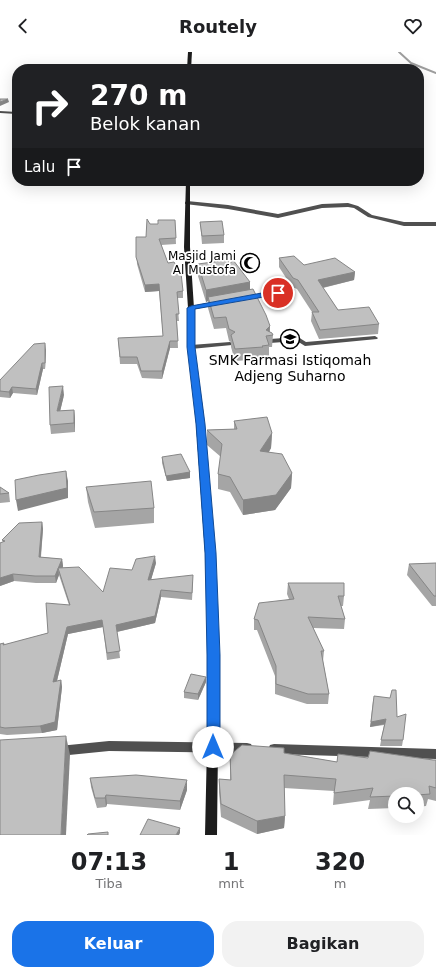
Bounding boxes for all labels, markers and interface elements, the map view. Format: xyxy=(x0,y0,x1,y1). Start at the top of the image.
icon: back xyxy=(12,15,34,37)
icon: heart xyxy=(402,15,424,37)
text: Routely xyxy=(179,16,257,37)
text: 270 m xyxy=(90,79,187,112)
icon: right xyxy=(24,80,76,132)
text: Belok kanan xyxy=(90,113,201,134)
icon: arrive xyxy=(63,156,85,178)
text: Lalu xyxy=(24,158,55,176)
place label: Masjid Jami Al Mustofa xyxy=(168,249,236,277)
mosque icon: Masjid Jami Al Mustofa xyxy=(239,252,261,274)
pin xyxy=(261,276,295,310)
icon: arrive xyxy=(267,282,289,304)
school or university icon: SMK Farmasi Istiqomah Adjeng Suharno xyxy=(279,328,301,350)
place label: SMK Farmasi Istiqomah Adjeng Suharno xyxy=(209,352,371,384)
position arrow xyxy=(192,726,234,768)
map controls xyxy=(388,787,424,823)
button: search xyxy=(388,787,424,823)
text: 07:13 xyxy=(71,848,147,876)
text: 1 xyxy=(223,848,239,876)
text: 320 xyxy=(315,848,365,876)
text: Tiba xyxy=(95,876,123,891)
text: mnt xyxy=(218,876,244,891)
text: m xyxy=(334,876,346,891)
button: Keluar xyxy=(12,921,214,967)
button: Bagikan xyxy=(222,921,424,967)

